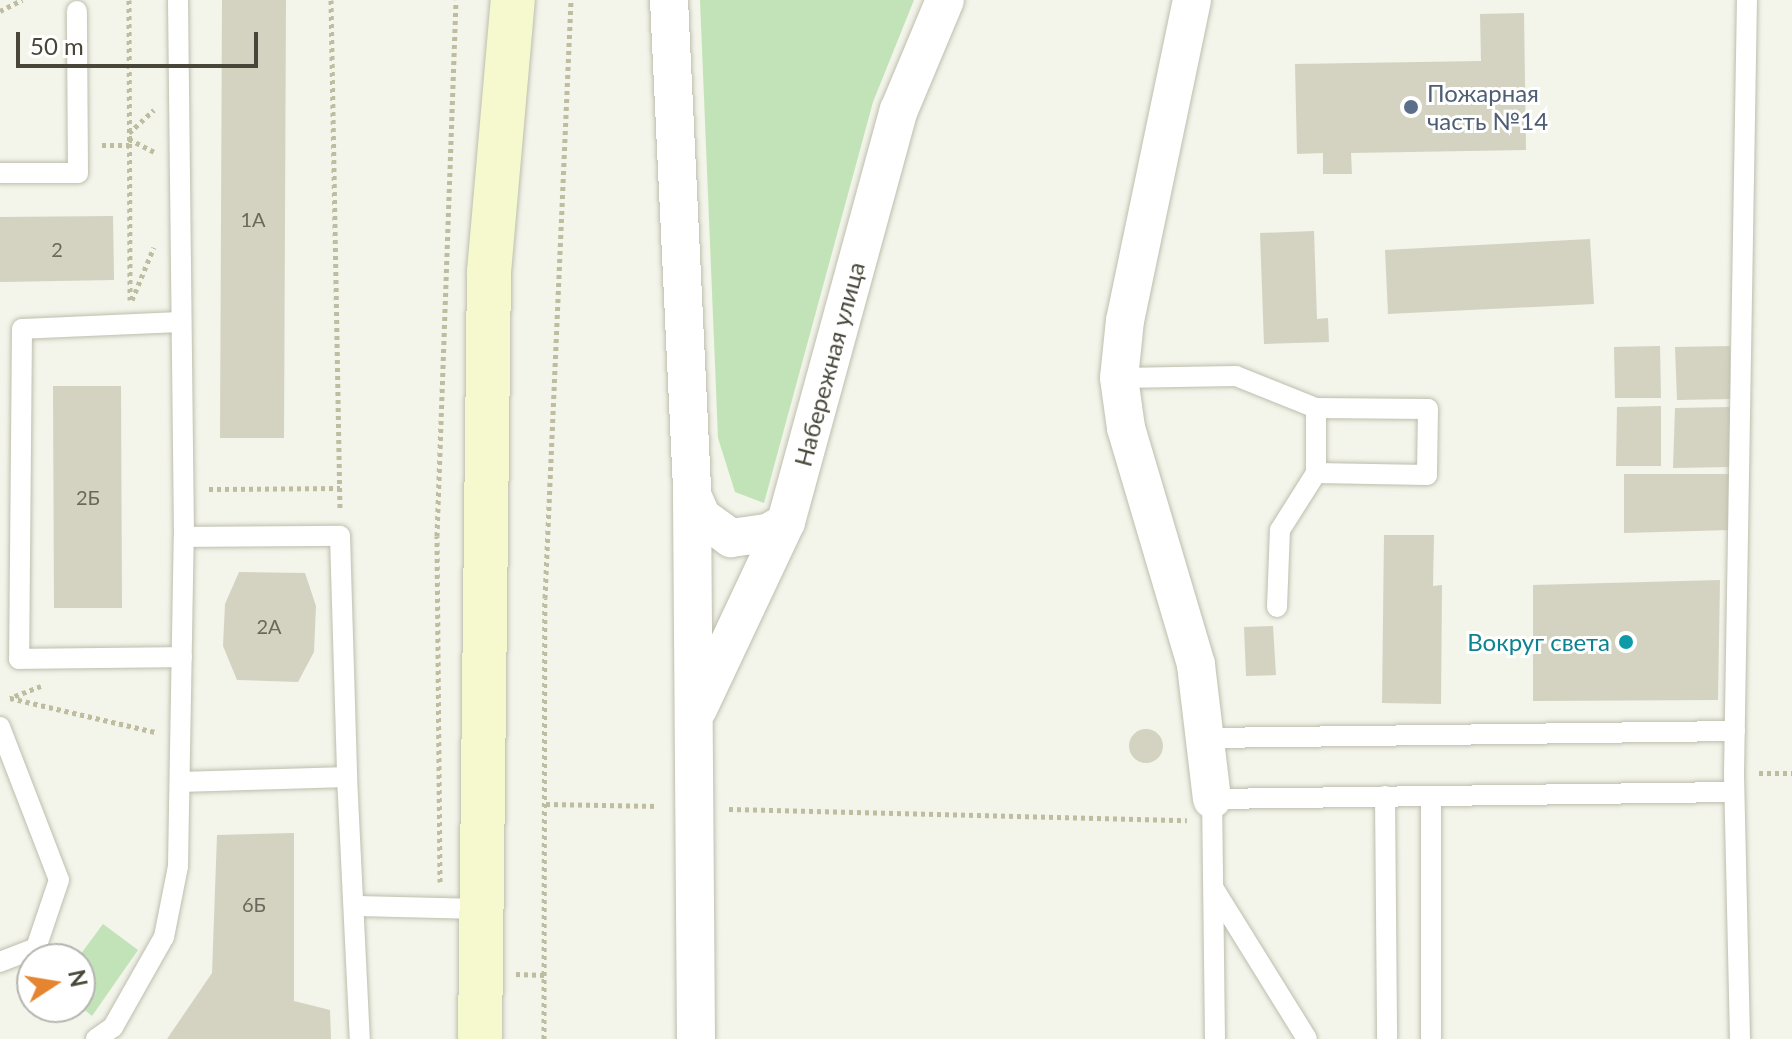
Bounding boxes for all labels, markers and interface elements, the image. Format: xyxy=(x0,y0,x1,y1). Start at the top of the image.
scale bar xyxy=(20,16,262,66)
text: 50 m xyxy=(30,31,84,60)
place label: Пожарная часть №14 xyxy=(1427,79,1548,135)
marker: Пожарная часть №14 xyxy=(1402,98,1420,116)
house number: 1А xyxy=(240,207,266,231)
house number: 2 xyxy=(51,237,63,261)
street label: Набережная улица xyxy=(788,259,870,469)
house number: 2Б xyxy=(76,485,100,509)
house number: 2А xyxy=(256,614,282,638)
place label: Вокруг света xyxy=(1467,628,1610,656)
marker: Вокруг света xyxy=(1617,633,1635,651)
house number: 6Б xyxy=(242,892,266,916)
north arrow xyxy=(16,943,96,1023)
text: N xyxy=(63,967,93,989)

